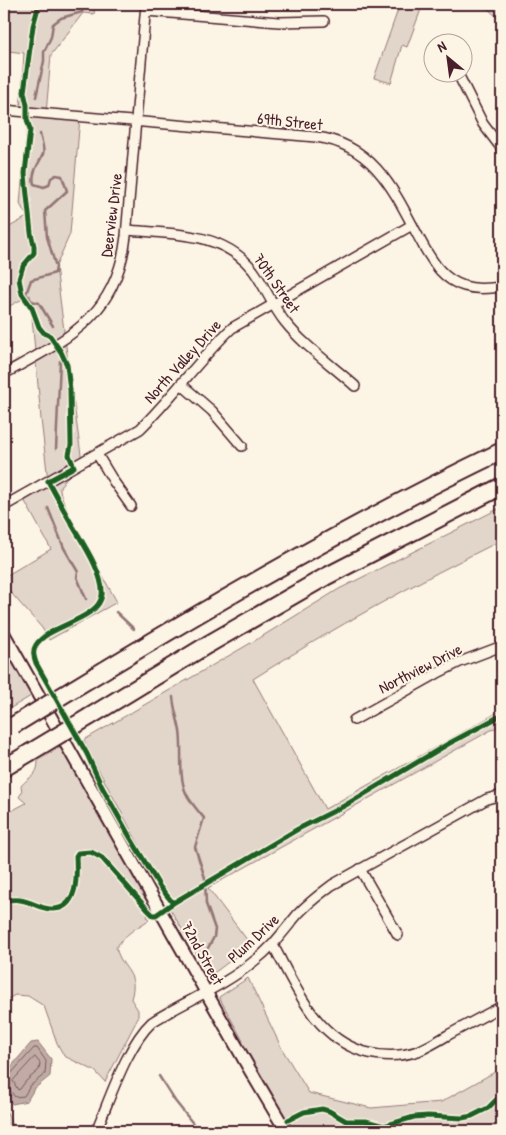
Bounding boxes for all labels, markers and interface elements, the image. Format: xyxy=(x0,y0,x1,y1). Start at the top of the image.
north arrow xyxy=(424,32,474,82)
text: N xyxy=(434,36,450,56)
street label: 69th Street xyxy=(256,107,324,135)
street label: Deerview Drive xyxy=(95,171,127,258)
street label: 70th Street xyxy=(248,249,306,318)
street label: North Valley Drive xyxy=(138,314,226,408)
street label: Northview Drive xyxy=(375,637,466,698)
street label: Plum Drive xyxy=(222,908,284,968)
street label: 72nd Street xyxy=(176,917,230,989)

